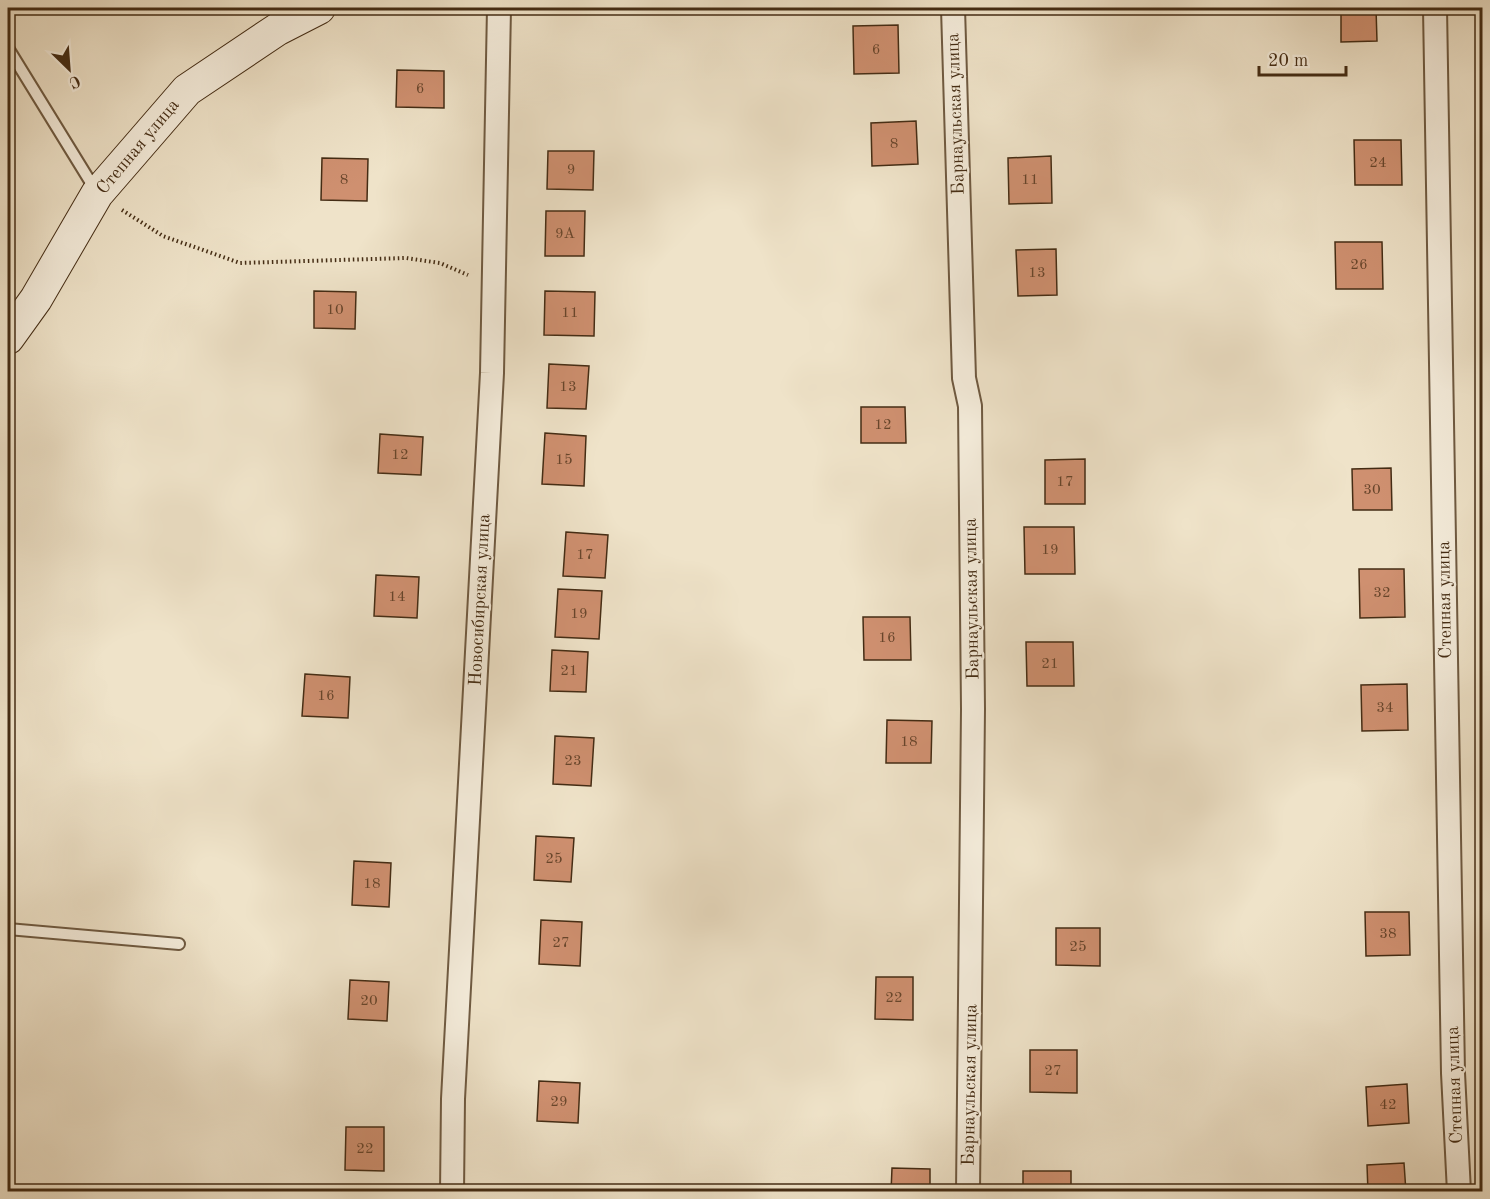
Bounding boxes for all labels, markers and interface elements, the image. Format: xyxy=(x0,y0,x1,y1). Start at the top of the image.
street label: Барнаульская улица xyxy=(944,33,968,195)
north arrow xyxy=(39,39,99,99)
scale bar xyxy=(1259,39,1346,77)
house number: 6 xyxy=(872,43,880,58)
text: 20 m xyxy=(1268,52,1308,70)
text: С xyxy=(66,71,83,90)
house number: 6 xyxy=(416,82,424,97)
street label: Степная улица xyxy=(93,96,183,198)
house number: 8 xyxy=(890,137,898,152)
house number: 24 xyxy=(1369,156,1387,171)
house number: 9 xyxy=(567,163,575,178)
house number: 8 xyxy=(340,173,348,188)
house number: 11 xyxy=(1021,173,1039,188)
house number: 9А xyxy=(555,227,576,242)
house number: 26 xyxy=(1350,258,1368,273)
house number: 13 xyxy=(1028,266,1046,281)
house number: 10 xyxy=(326,303,344,318)
house number: 11 xyxy=(561,306,579,321)
house number: 13 xyxy=(559,380,577,395)
house number: 12 xyxy=(874,418,892,433)
house number: 12 xyxy=(391,448,409,463)
house number: 15 xyxy=(555,453,573,468)
house number: 17 xyxy=(1056,475,1074,490)
house number: 30 xyxy=(1363,483,1381,498)
street label: Новосибирская улица xyxy=(467,513,494,687)
street label: Барнаульская улица xyxy=(962,518,982,680)
street label: Степная улица xyxy=(1435,541,1455,659)
house number: 19 xyxy=(1041,543,1059,558)
house number: 17 xyxy=(576,548,594,563)
house number: 32 xyxy=(1373,586,1391,601)
house number: 14 xyxy=(388,590,406,605)
house number: 19 xyxy=(570,607,588,622)
house number: 16 xyxy=(878,631,896,646)
house number: 21 xyxy=(1041,657,1059,672)
house number: 21 xyxy=(560,664,578,679)
house number: 16 xyxy=(317,689,335,704)
house number: 34 xyxy=(1376,701,1394,716)
house number: 18 xyxy=(900,735,918,750)
house number: 23 xyxy=(564,754,582,769)
house number: 25 xyxy=(545,852,563,867)
house number: 18 xyxy=(363,877,381,892)
house number: 38 xyxy=(1379,927,1397,942)
house number: 27 xyxy=(552,936,570,951)
house number: 25 xyxy=(1069,940,1087,955)
house number: 22 xyxy=(885,991,903,1006)
house number: 20 xyxy=(360,994,378,1009)
street label: Барнаульская улица xyxy=(960,1004,980,1166)
street label: Степная улица xyxy=(1444,1026,1466,1144)
house number: 27 xyxy=(1044,1064,1062,1079)
house number: 29 xyxy=(550,1095,568,1110)
house number: 42 xyxy=(1379,1098,1397,1113)
house number: 22 xyxy=(356,1142,374,1157)

